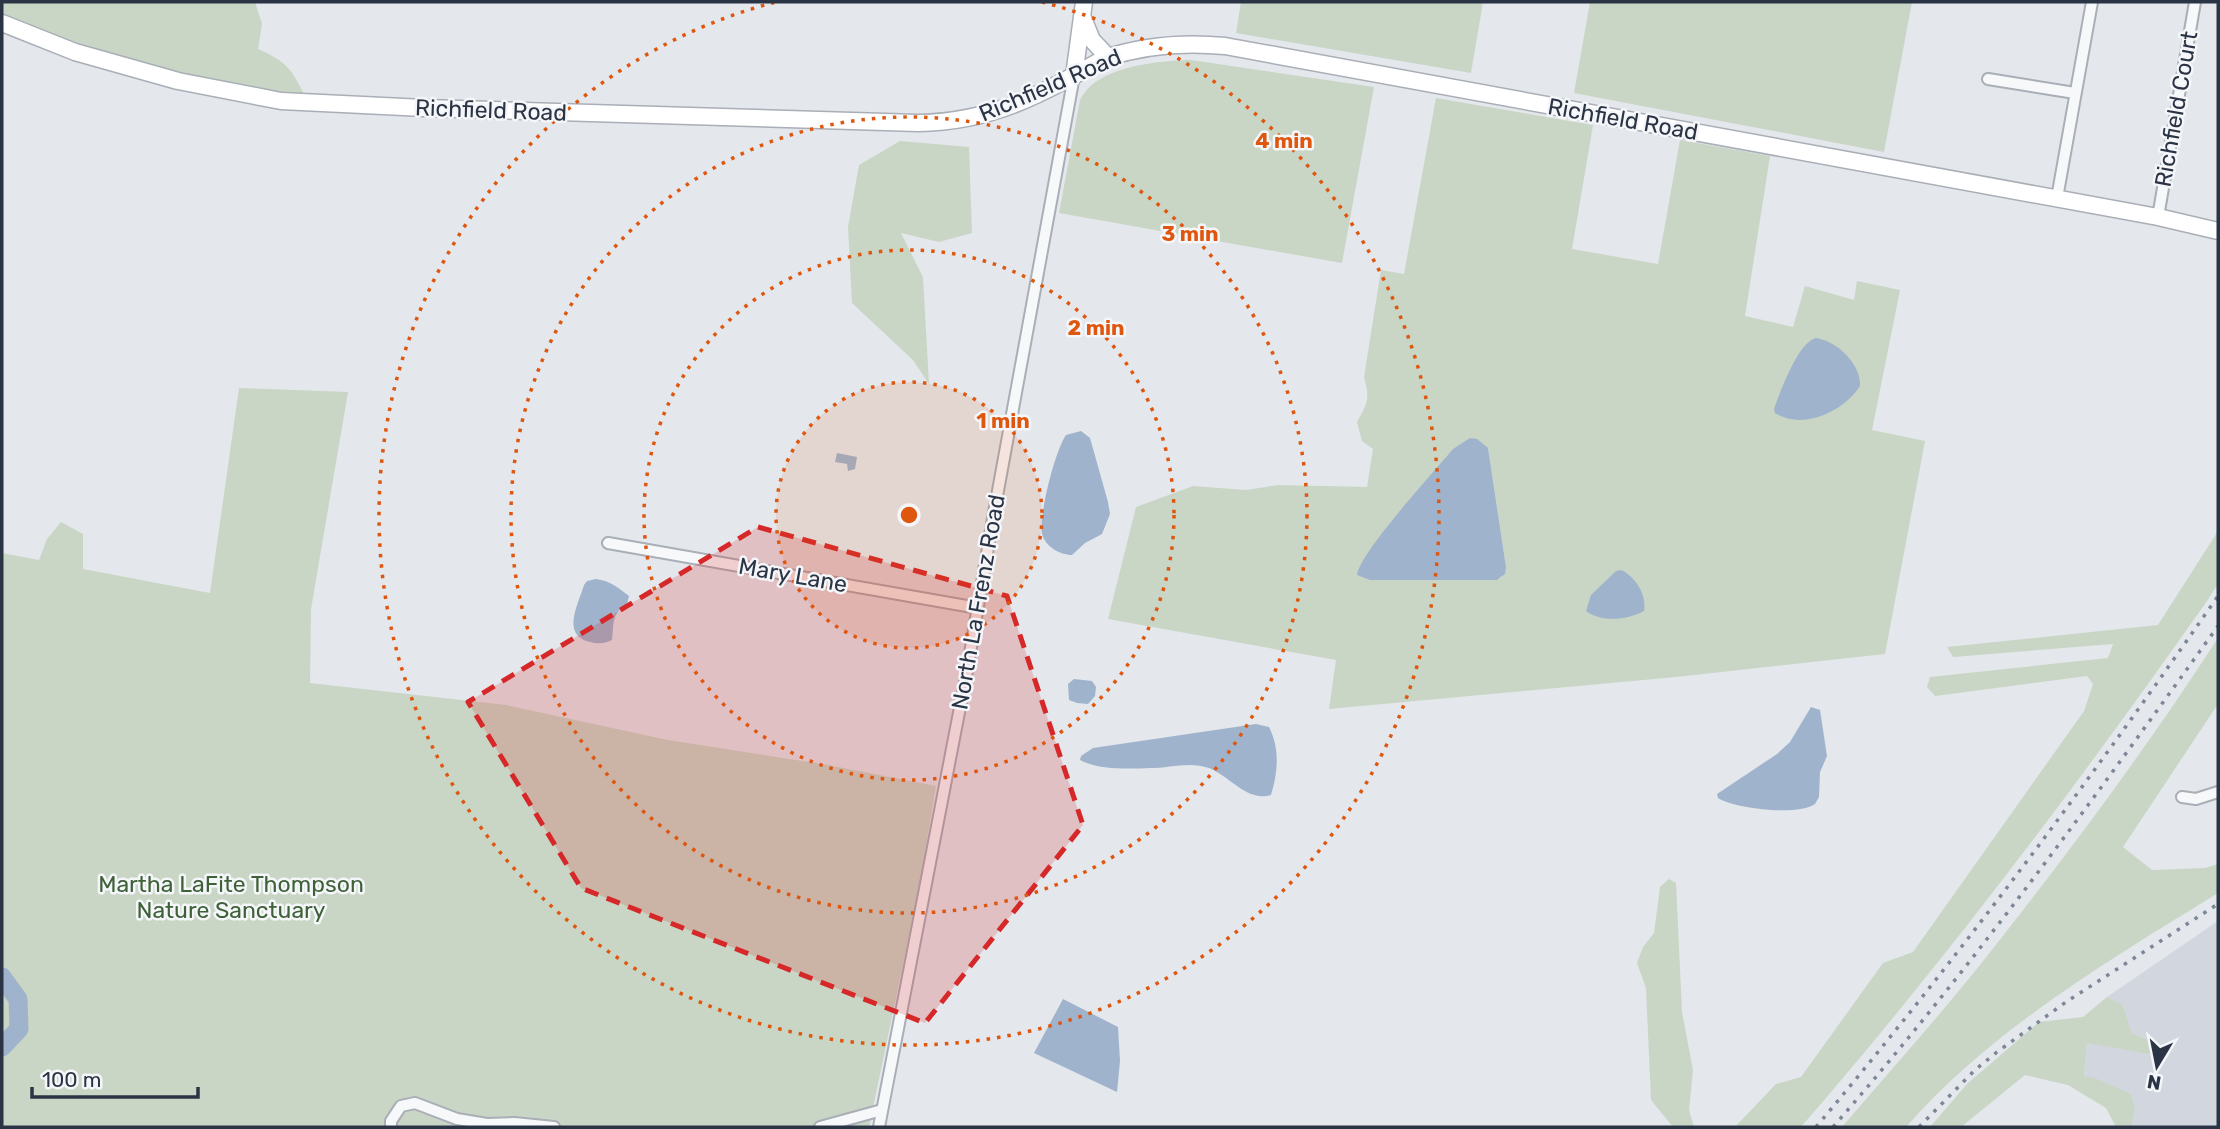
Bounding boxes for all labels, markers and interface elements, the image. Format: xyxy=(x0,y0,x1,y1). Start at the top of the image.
street label: Richfield Court xyxy=(2149,29,2203,189)
street label: Richfield Road xyxy=(975,42,1125,128)
street label: Richfield Road xyxy=(1546,92,1700,146)
street label: Richfield Road xyxy=(415,93,567,127)
text: 4 min xyxy=(1255,128,1313,153)
text: 3 min xyxy=(1161,221,1219,246)
text: 2 min xyxy=(1068,315,1124,340)
text: 1 min xyxy=(976,408,1030,433)
street label: North La Frenz Road xyxy=(945,492,1011,712)
centre of rings xyxy=(897,503,921,527)
street label: Mary Lane xyxy=(736,552,850,598)
park label: Martha LaFite Thompson Nature Sanctuary xyxy=(98,870,364,924)
north arrow xyxy=(2122,1031,2192,1101)
scale bar xyxy=(32,1056,198,1100)
text: 100 m xyxy=(42,1067,101,1092)
text: N xyxy=(2145,1070,2163,1095)

